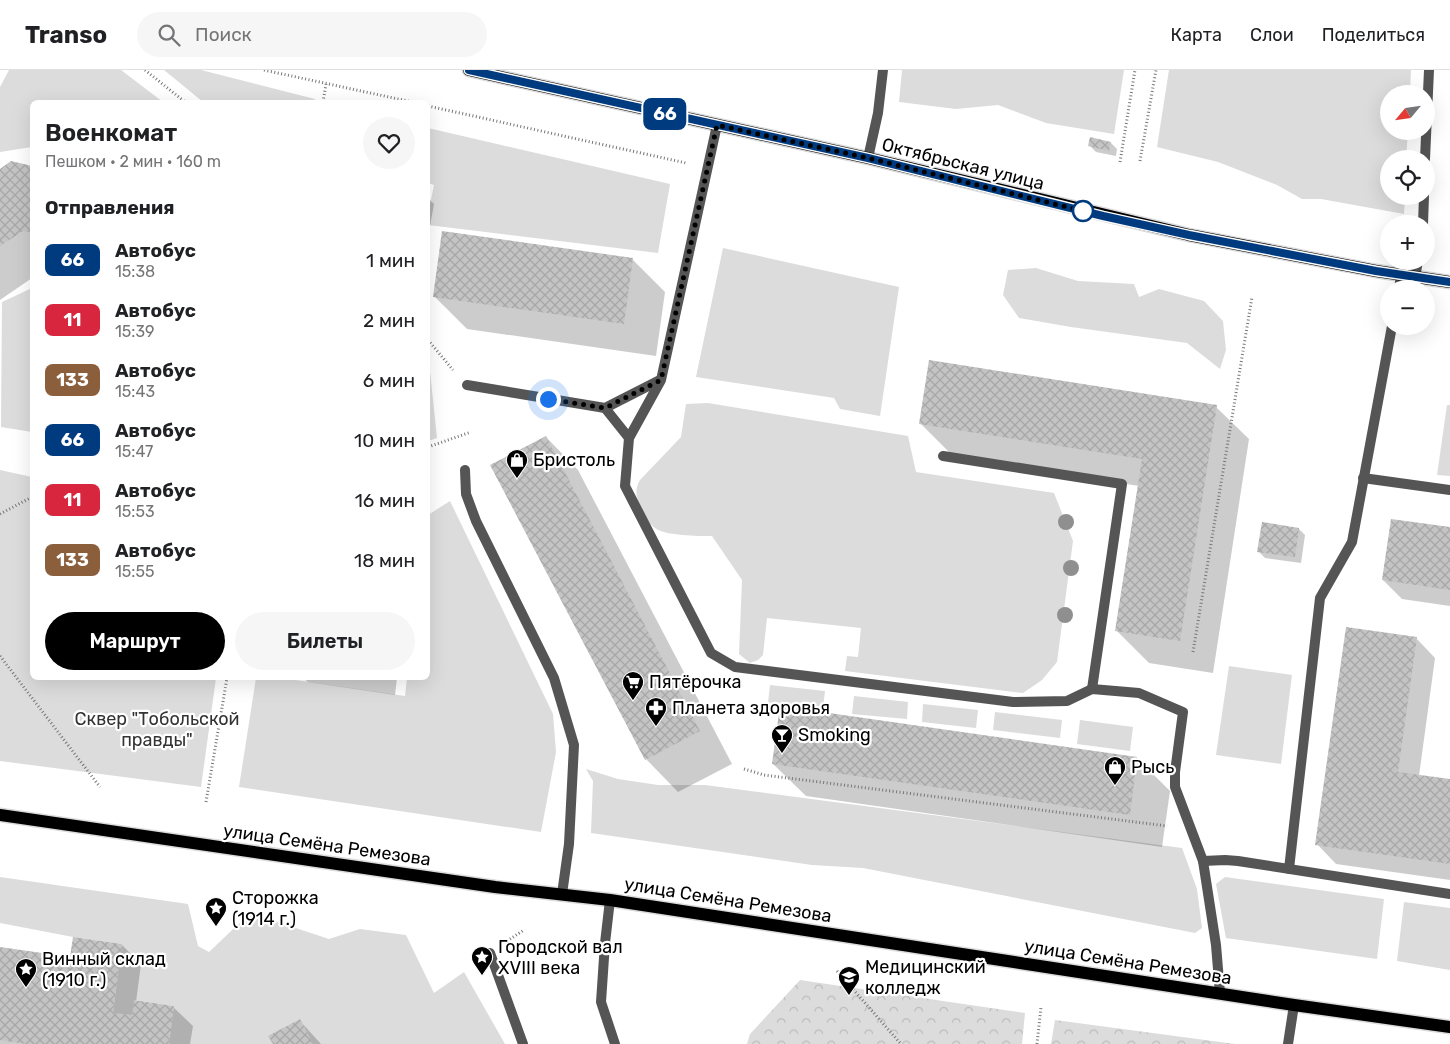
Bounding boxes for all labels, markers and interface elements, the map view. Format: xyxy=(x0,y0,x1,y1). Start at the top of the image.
search box xyxy=(137,12,487,57)
text: Transo xyxy=(25,21,107,49)
icon: search xyxy=(155,21,183,49)
text: Поиск xyxy=(195,23,252,46)
text: Карта xyxy=(1171,24,1222,46)
text: Слои xyxy=(1250,24,1294,46)
text: Поделиться xyxy=(1322,24,1425,46)
north arrow xyxy=(1380,85,1435,140)
map controls xyxy=(1380,85,1435,335)
line badge: 66 xyxy=(642,98,688,130)
text: 66 xyxy=(653,103,677,125)
button: heart xyxy=(363,117,415,169)
text: Военкомат xyxy=(45,119,177,147)
street label: Октябрьская улица xyxy=(880,133,1046,195)
button: locate xyxy=(1380,150,1435,205)
text: Пешком · 2 мин · 160 m xyxy=(45,152,221,171)
text: Отправления xyxy=(45,196,175,219)
unlabelled marker xyxy=(1072,200,1094,222)
button: + xyxy=(1380,215,1435,270)
text: Автобус xyxy=(115,239,196,262)
text: 66 xyxy=(61,249,84,271)
text: 1 мин xyxy=(366,249,415,272)
text: 15:38 xyxy=(115,262,155,281)
button: − xyxy=(1380,280,1435,335)
text: Автобус xyxy=(115,299,196,322)
text: 11 xyxy=(64,309,81,331)
text: 2 мин xyxy=(363,309,415,332)
text: 15:39 xyxy=(115,322,155,341)
text: Автобус xyxy=(115,359,196,382)
text: 133 xyxy=(56,369,89,391)
text: 6 мин xyxy=(363,369,415,392)
text: 15:43 xyxy=(115,382,155,401)
your location xyxy=(536,387,561,412)
text: Автобус xyxy=(115,419,196,442)
text: 66 xyxy=(61,429,84,451)
text: 10 мин xyxy=(354,429,415,452)
text: 15:47 xyxy=(115,442,153,461)
shop icon: Бристоль xyxy=(505,448,529,479)
place label: Бристоль xyxy=(533,449,615,471)
text: Автобус xyxy=(115,479,196,502)
text: 11 xyxy=(64,489,81,511)
text: 16 мин xyxy=(355,489,415,512)
text: 15:53 xyxy=(115,502,155,521)
text: Автобус xyxy=(115,539,196,562)
text: 133 xyxy=(56,549,89,571)
text: 18 мин xyxy=(354,549,415,572)
text: 15:55 xyxy=(115,562,154,581)
button: Маршрут xyxy=(45,612,225,670)
button: Билеты xyxy=(235,612,415,670)
supermarket icon: Пятёрочка xyxy=(621,670,645,701)
place label: Пятёрочка xyxy=(649,671,742,693)
pharmacy icon: Планета здоровья xyxy=(644,696,668,727)
place label: Планета здоровья xyxy=(672,697,830,719)
park label: Сквер "Тобольской правды" xyxy=(75,708,239,751)
bar icon: Smoking xyxy=(770,723,794,754)
place label: Smoking xyxy=(798,724,871,746)
shop icon: Рысь xyxy=(1103,755,1127,786)
place label: Рысь xyxy=(1131,756,1174,778)
street label: улица Семёна Ремезова xyxy=(222,820,432,870)
street label: улица Семёна Ремезова xyxy=(623,873,833,927)
place label: Сторожка (1914 г.) xyxy=(232,887,319,930)
place icon: Сторожка (1914 г.) xyxy=(204,896,228,927)
street label: улица Семёна Ремезова xyxy=(1023,935,1233,989)
place label: Городской вал XVIII века xyxy=(498,936,623,979)
place icon: Городской вал XVIII века xyxy=(470,945,494,976)
place label: Винный склад (1910 г.) xyxy=(42,948,166,991)
place label: Медицинский колледж xyxy=(865,956,986,999)
place icon: Винный склад (1910 г.) xyxy=(14,957,38,988)
school or university icon: Медицинский колледж xyxy=(837,965,861,996)

